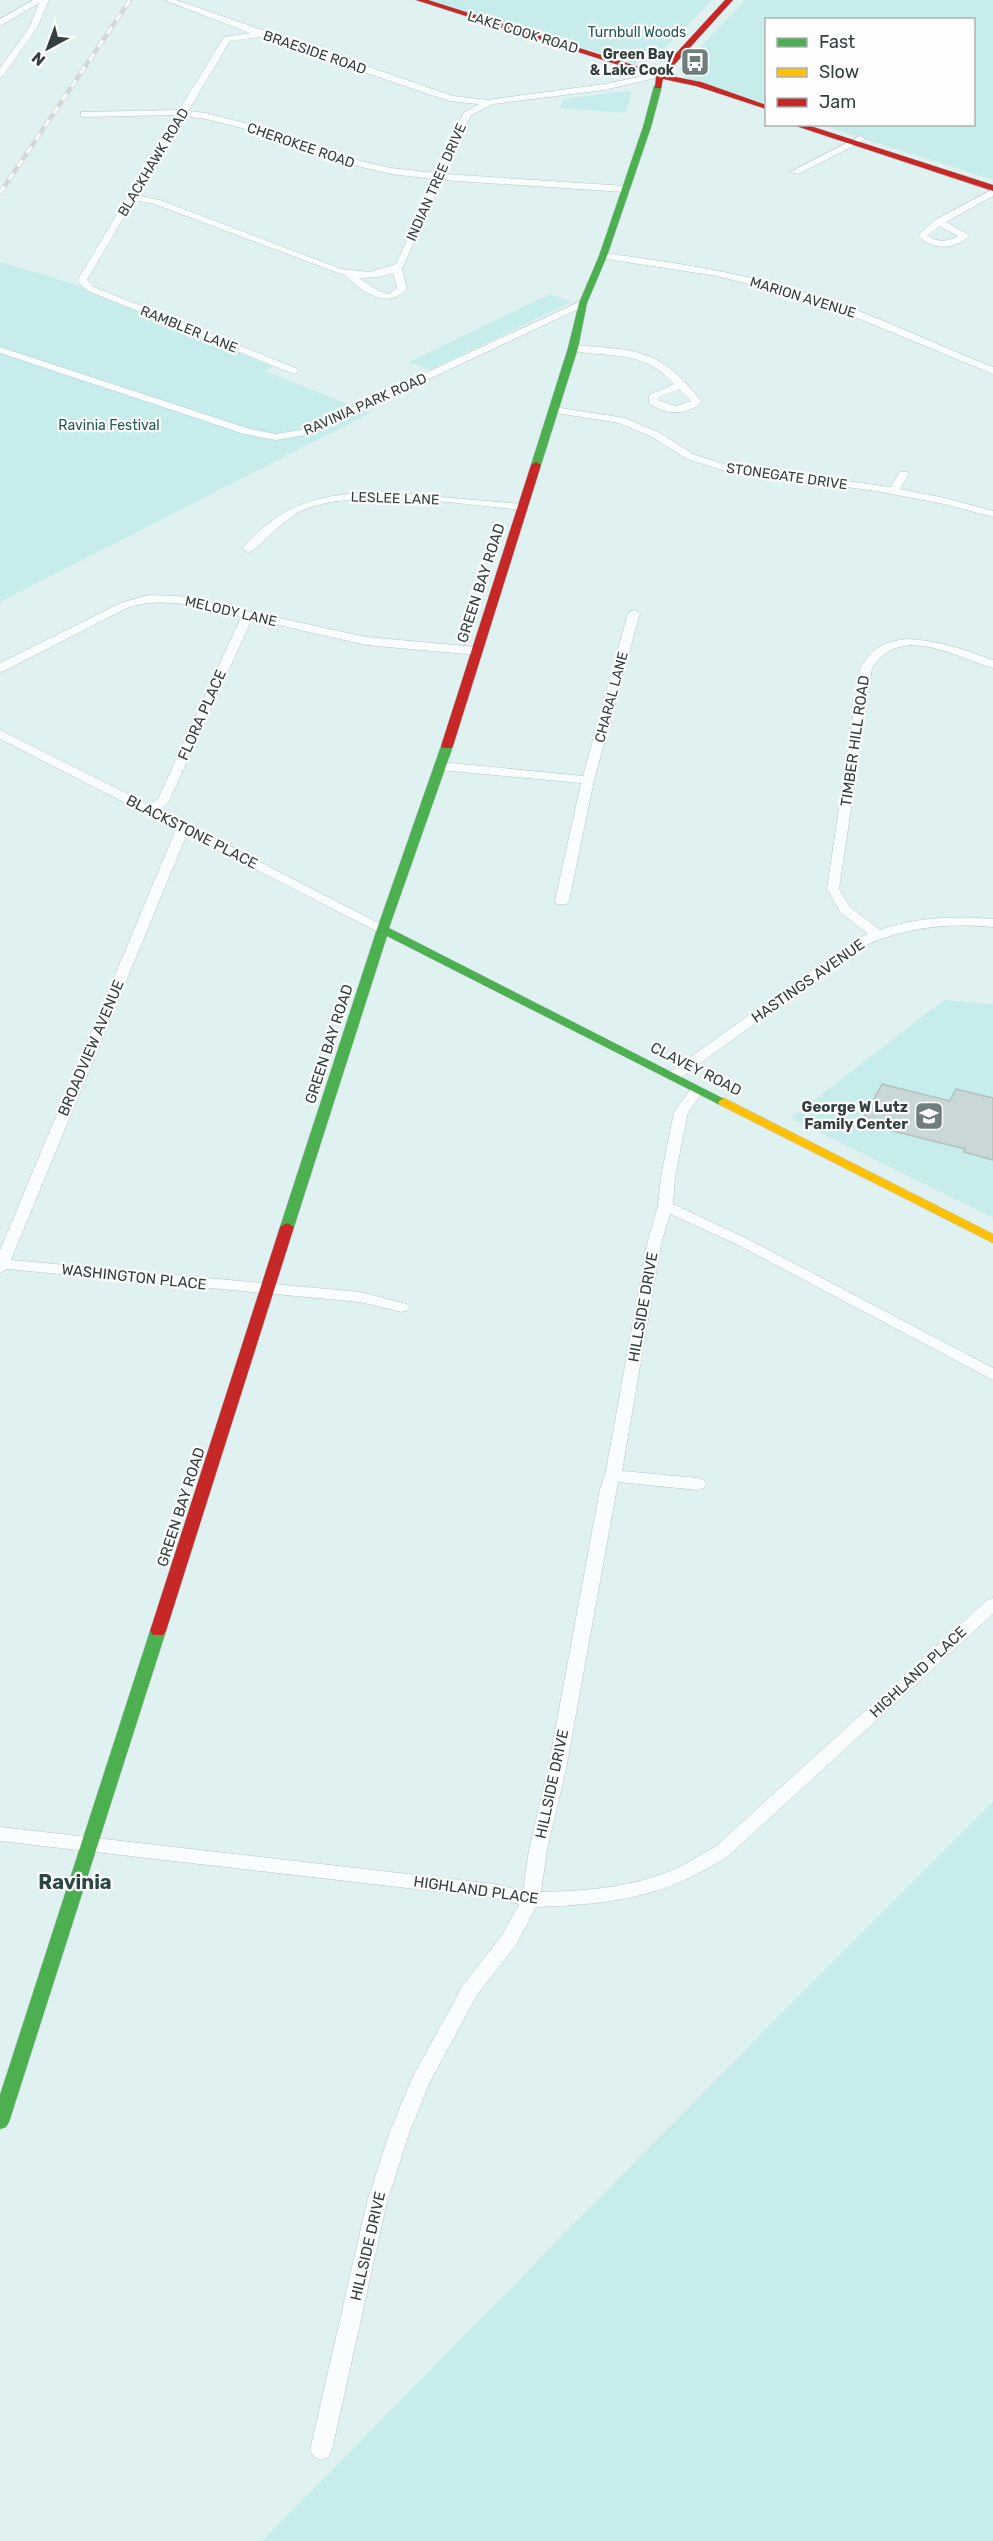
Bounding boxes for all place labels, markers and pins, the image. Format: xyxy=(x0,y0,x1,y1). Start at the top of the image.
place label: Green Bay & Lake Cook xyxy=(590,46,675,79)
bus stop icon: Green Bay & Lake Cook xyxy=(679,46,711,78)
place label: George W Lutz Family Center xyxy=(802,1098,908,1133)
school or university icon: George W Lutz Family Center xyxy=(913,1100,945,1132)

